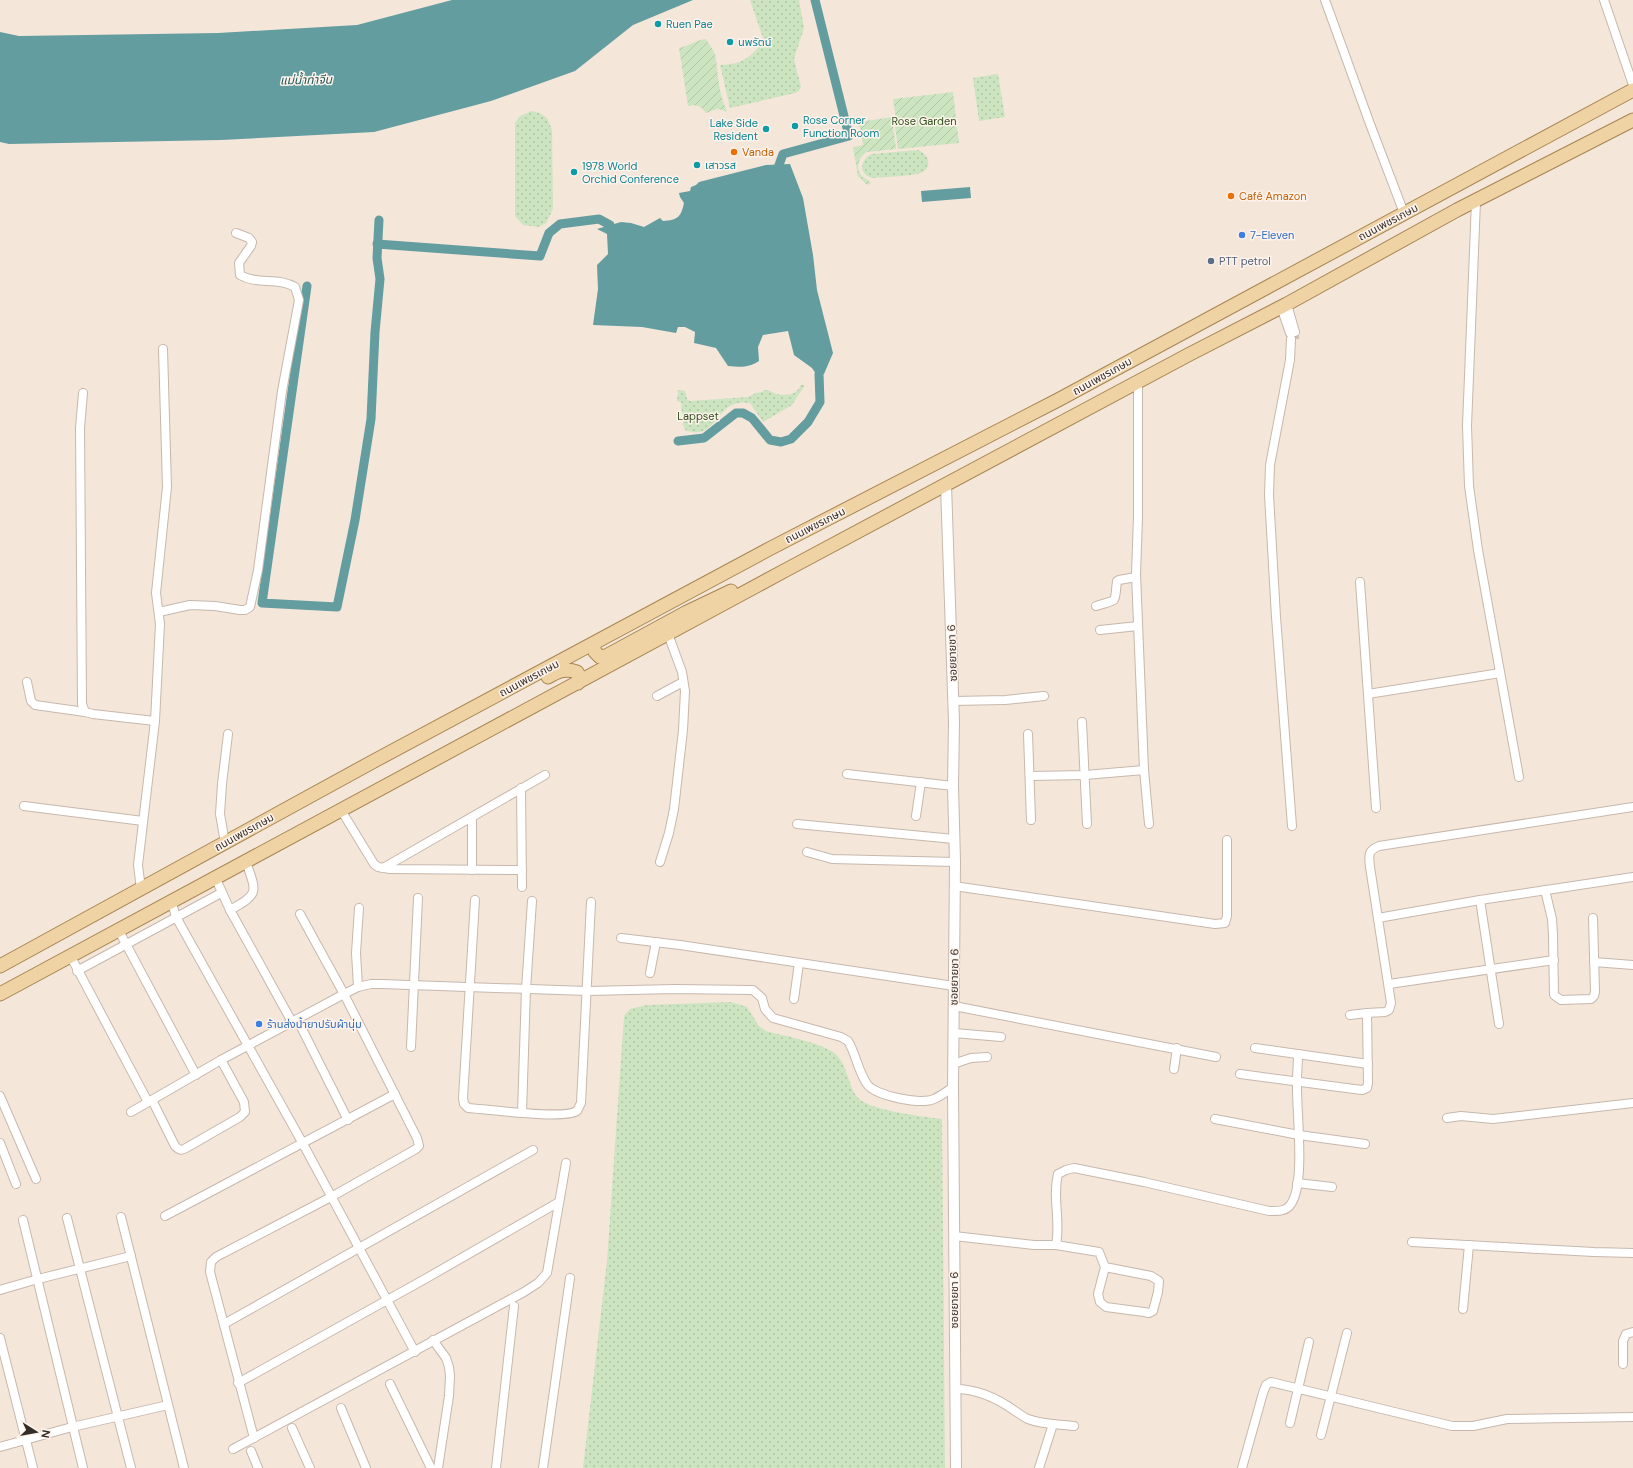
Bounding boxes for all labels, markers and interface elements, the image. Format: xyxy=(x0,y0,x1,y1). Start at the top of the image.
place label: Ruen Pae xyxy=(666,17,713,31)
marker: Ruen Pae xyxy=(653,19,663,29)
place label: นพรัตน์ xyxy=(738,35,772,49)
marker: นพรัตน์ xyxy=(725,37,735,47)
water label: แม่น้ำท่าจีน xyxy=(280,71,333,88)
place label: Rose Corner Function Room xyxy=(803,113,880,140)
park label: Rose Garden xyxy=(891,114,957,128)
place label: Lake Side Resident xyxy=(710,116,758,143)
marker: Rose Corner Function Room xyxy=(790,121,800,131)
marker: Lake Side Resident xyxy=(761,124,771,134)
place label: Vanda xyxy=(742,145,774,159)
marker: Vanda xyxy=(729,147,739,157)
place label: เสาวรส xyxy=(705,158,736,172)
place label: 1978 World Orchid Conference xyxy=(582,159,679,186)
marker: เสาวรส xyxy=(692,160,702,170)
marker: 1978 World Orchid Conference xyxy=(569,167,579,177)
place label: Café Amazon xyxy=(1239,189,1307,203)
marker: Café Amazon xyxy=(1226,191,1236,201)
street label: ถนนเพชรเกษม xyxy=(1356,200,1420,244)
place label: 7-Eleven xyxy=(1250,228,1294,242)
marker: 7-Eleven xyxy=(1237,230,1247,240)
place label: PTT petrol xyxy=(1219,254,1271,268)
marker: PTT petrol xyxy=(1206,256,1216,266)
street label: ถนนเพชรเกษม xyxy=(1070,354,1134,398)
park label: Lappset xyxy=(677,409,719,423)
street label: ถนนเพชรเกษม xyxy=(782,504,848,546)
street label: ซอยยายชา 6 xyxy=(944,624,960,682)
street label: ถนนเพชรเกษม xyxy=(497,656,561,700)
street label: ถนนเพชรเกษม xyxy=(212,810,276,854)
street label: ซอยยายชา 6 xyxy=(947,948,961,1006)
place label: ร้านส่งน้ำยาปรับผ้านุ่ม xyxy=(267,1016,362,1031)
marker: ร้านส่งน้ำยาปรับผ้านุ่ม xyxy=(254,1019,264,1029)
street label: ซอยยายชา 6 xyxy=(947,1271,961,1328)
north arrow xyxy=(16,1412,56,1452)
text: N xyxy=(38,1429,53,1439)

